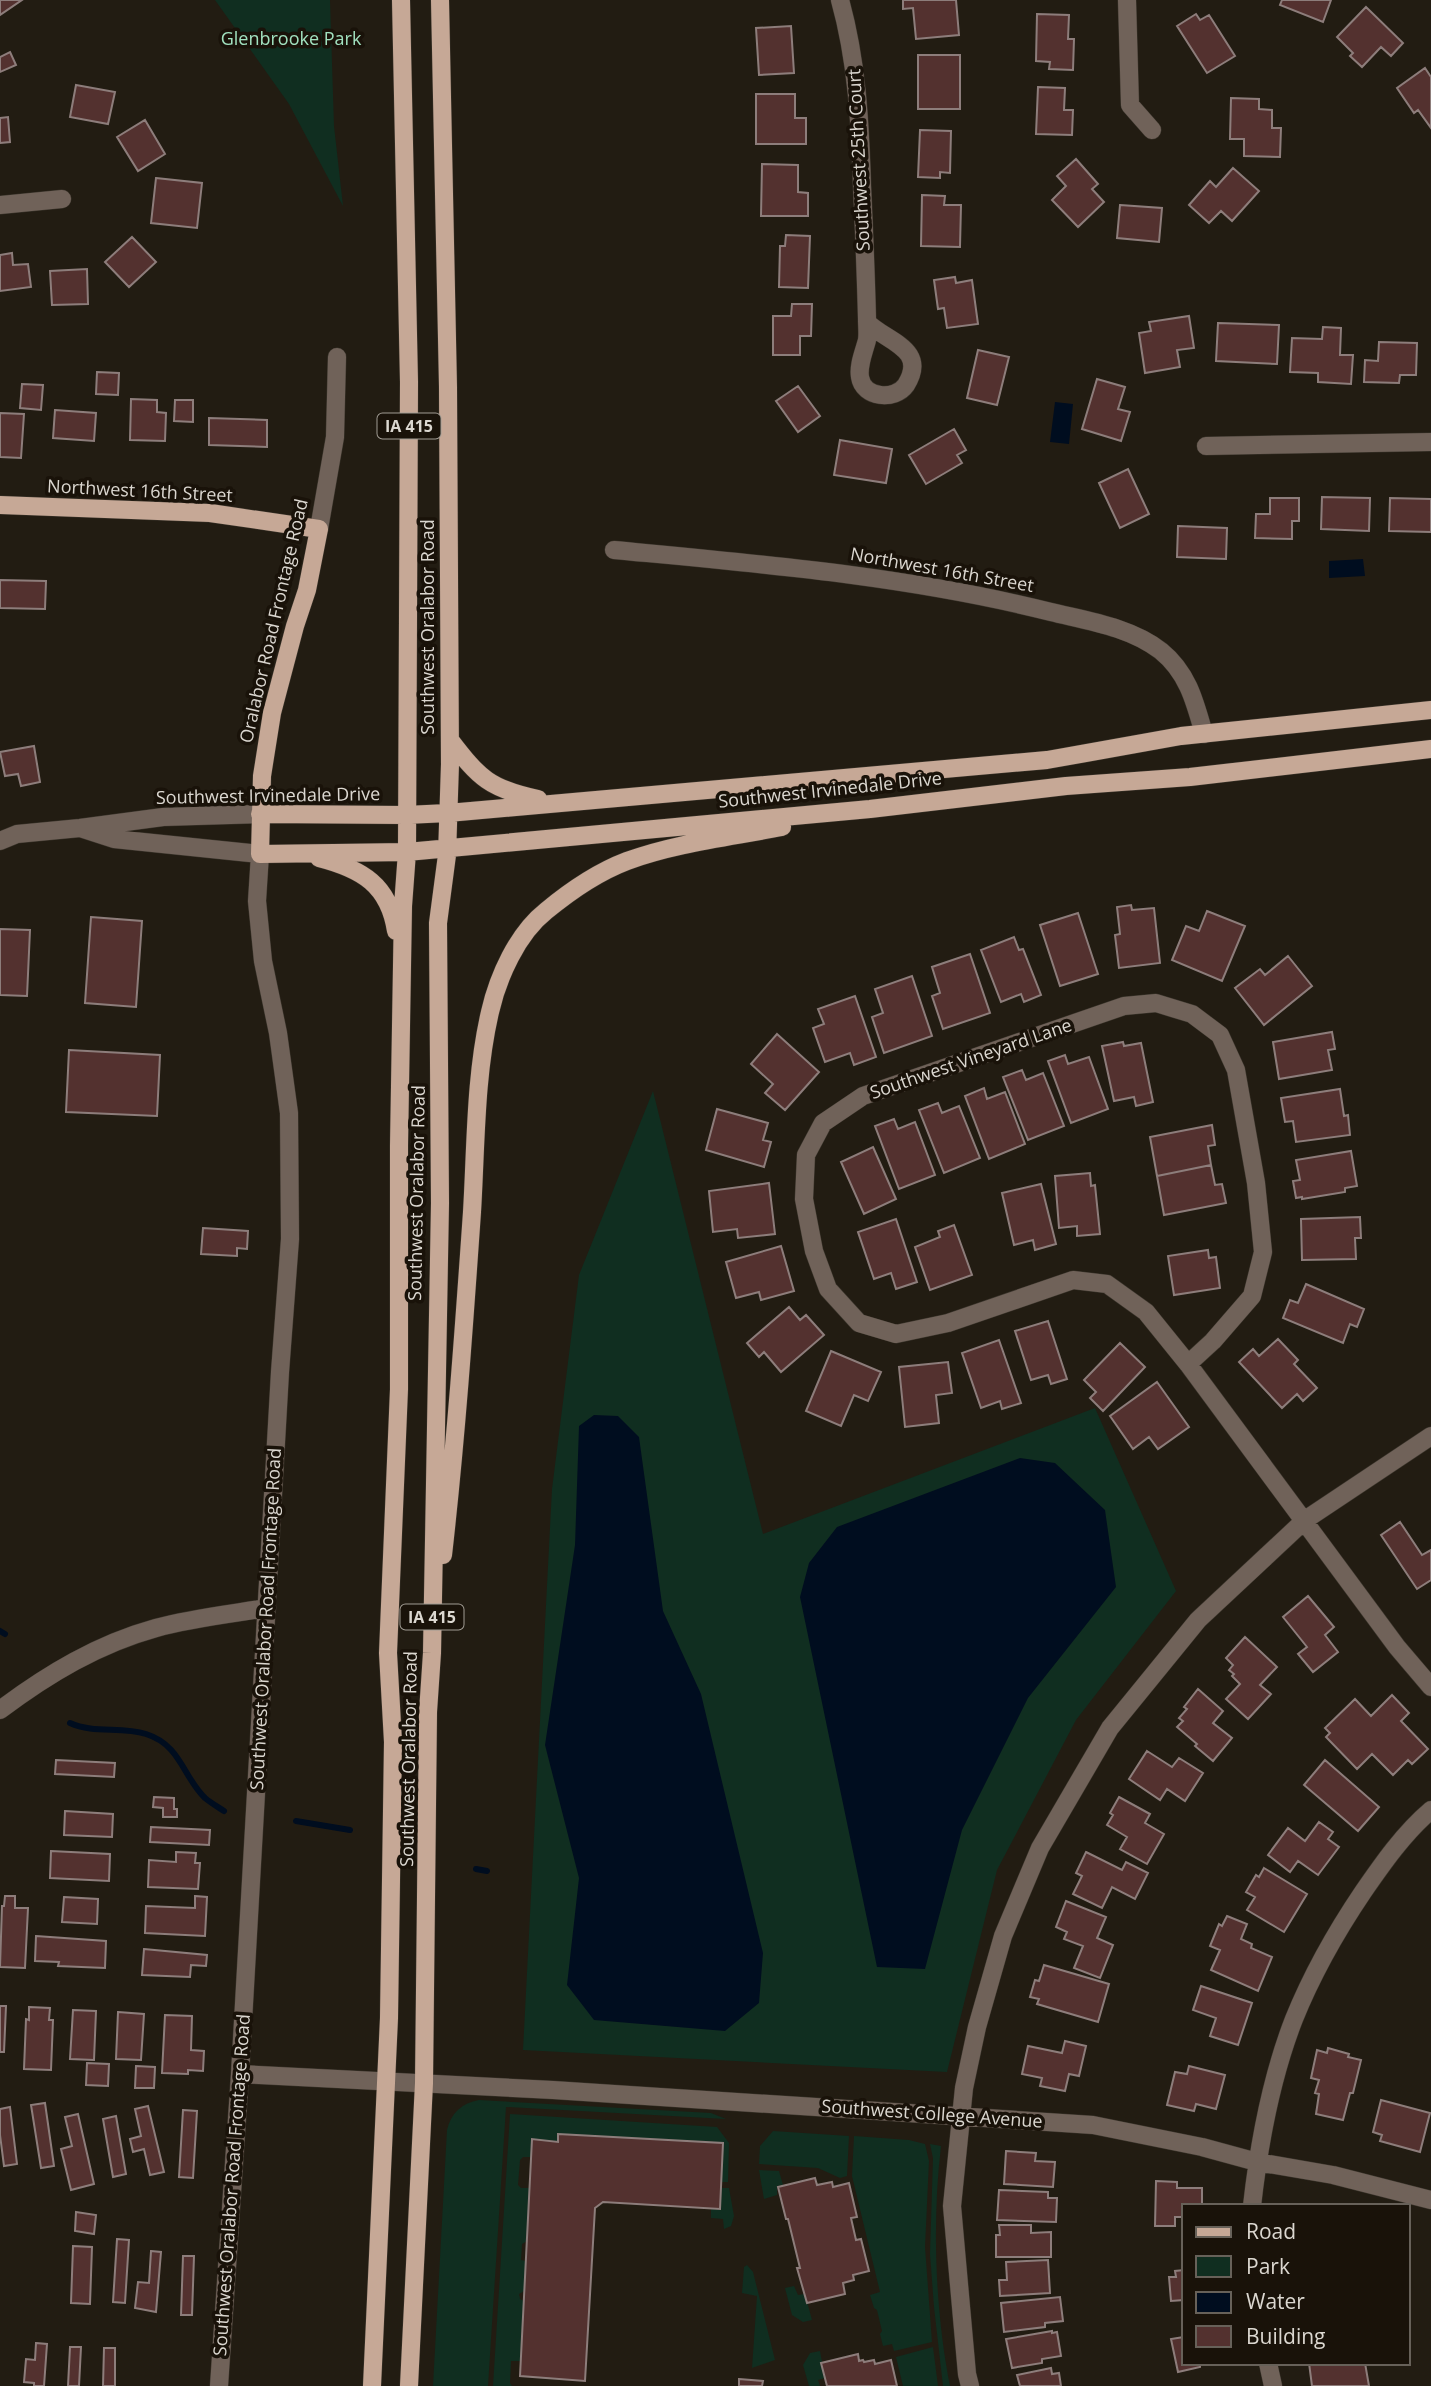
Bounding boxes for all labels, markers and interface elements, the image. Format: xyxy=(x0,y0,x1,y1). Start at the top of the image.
park label: Glenbrooke Park xyxy=(221,26,362,50)
street label: Southwest 25th Court xyxy=(841,68,875,252)
road number: IA 415 xyxy=(378,414,440,438)
street label: Northwest 16th Street xyxy=(47,473,234,507)
street label: Oralabor Road Frontage Road xyxy=(233,496,313,745)
street label: Southwest Oralabor Road xyxy=(415,519,439,735)
street label: Northwest 16th Street xyxy=(849,541,1036,597)
street label: Southwest Irvinedale Drive xyxy=(717,765,943,813)
street label: Southwest Irvinedale Drive xyxy=(156,781,380,809)
street label: Southwest Vineyard Lane xyxy=(867,1012,1075,1104)
street label: Southwest Oralabor Road xyxy=(402,1085,430,1301)
street label: Southwest Oralabor Road Frontage Road xyxy=(244,1447,286,1791)
road number: IA 415 xyxy=(400,1604,464,1630)
street label: Southwest Oralabor Road xyxy=(394,1651,422,1867)
street label: Southwest Oralabor Road Frontage Road xyxy=(207,2013,255,2357)
street label: Southwest College Avenue xyxy=(821,2093,1043,2133)
legend xyxy=(1182,2204,1410,2365)
text: Road xyxy=(1246,2217,1296,2245)
text: Park xyxy=(1246,2252,1290,2280)
text: Water xyxy=(1246,2287,1305,2315)
text: Building xyxy=(1246,2322,1325,2350)

